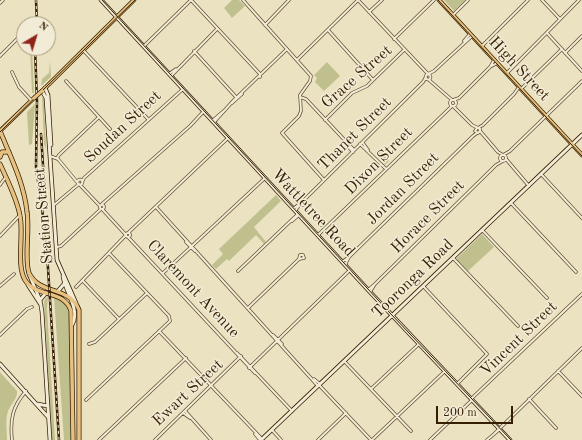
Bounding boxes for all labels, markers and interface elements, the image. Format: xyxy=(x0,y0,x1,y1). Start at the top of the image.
north arrow xyxy=(16,16,56,56)
text: N xyxy=(36,20,50,34)
street label: High Street xyxy=(484,33,554,105)
street label: Grace Street xyxy=(318,41,396,113)
street label: Soudan Street xyxy=(81,87,165,167)
street label: Thanet Street xyxy=(314,93,396,175)
street label: Dixon Street xyxy=(341,123,417,199)
street label: Jordan Street xyxy=(363,149,443,229)
street label: Wattletree Road xyxy=(267,165,359,261)
street label: Station Street xyxy=(30,167,58,265)
street label: Horace Street xyxy=(387,176,469,258)
street label: Tooronga Road xyxy=(368,235,458,323)
street label: Claremont Avenue xyxy=(143,236,243,342)
street label: Vincent Street xyxy=(476,297,562,381)
street label: Ewart Street xyxy=(149,355,227,431)
scale bar xyxy=(438,398,515,424)
text: 200 m xyxy=(443,407,477,419)

